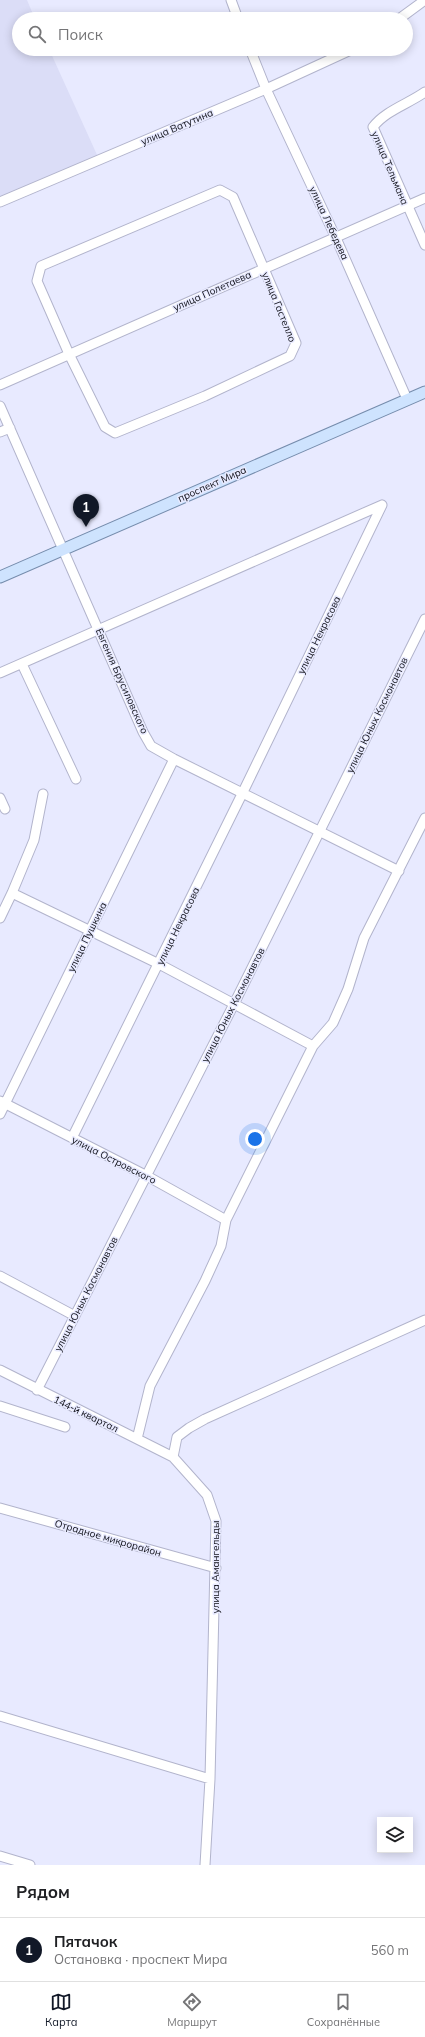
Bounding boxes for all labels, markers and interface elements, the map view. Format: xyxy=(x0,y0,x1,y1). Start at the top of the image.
search box xyxy=(12,12,413,56)
icon: search xyxy=(26,23,48,45)
text: Поиск xyxy=(58,25,103,44)
street label: улица Ватутина xyxy=(139,106,215,148)
street label: улица Тельмана xyxy=(369,129,411,207)
street label: улица Лебедева xyxy=(306,184,352,262)
street label: улица Полетаева xyxy=(171,268,253,314)
street label: улица Гастелло xyxy=(259,270,299,344)
street label: проспект Мира xyxy=(176,463,248,505)
pin: 1 xyxy=(73,494,99,527)
street label: улица Некрасова xyxy=(295,594,343,676)
street label: Евгения Брусиловского xyxy=(93,626,151,736)
street label: улица Юных Космонавтов xyxy=(343,655,411,775)
street label: улица Некрасова xyxy=(154,885,202,967)
street label: улица Пушкина xyxy=(64,900,110,974)
street label: улица Юных Космонавтов xyxy=(198,945,268,1065)
your location xyxy=(245,1129,265,1149)
street label: улица Островского xyxy=(70,1133,159,1187)
street label: улица Юных Космонавтов xyxy=(51,1234,121,1354)
street label: 144-й квартал xyxy=(51,1393,121,1435)
street label: Отрадное микрорайон xyxy=(53,1517,163,1559)
street label: улица Амангельды xyxy=(209,1521,222,1613)
map controls xyxy=(377,1817,413,1853)
button: layers xyxy=(377,1817,413,1853)
text: Рядом xyxy=(16,1881,70,1902)
text: Пятачок xyxy=(54,1932,117,1951)
text: 1 xyxy=(25,1942,33,1958)
text: 560 m xyxy=(371,1942,409,1958)
text: Остановка · проспект Мира xyxy=(54,1951,228,1967)
tab: Карта xyxy=(45,1991,77,2029)
tab: Маршрут xyxy=(167,1991,217,2029)
tab: Сохранённые xyxy=(307,1991,380,2029)

